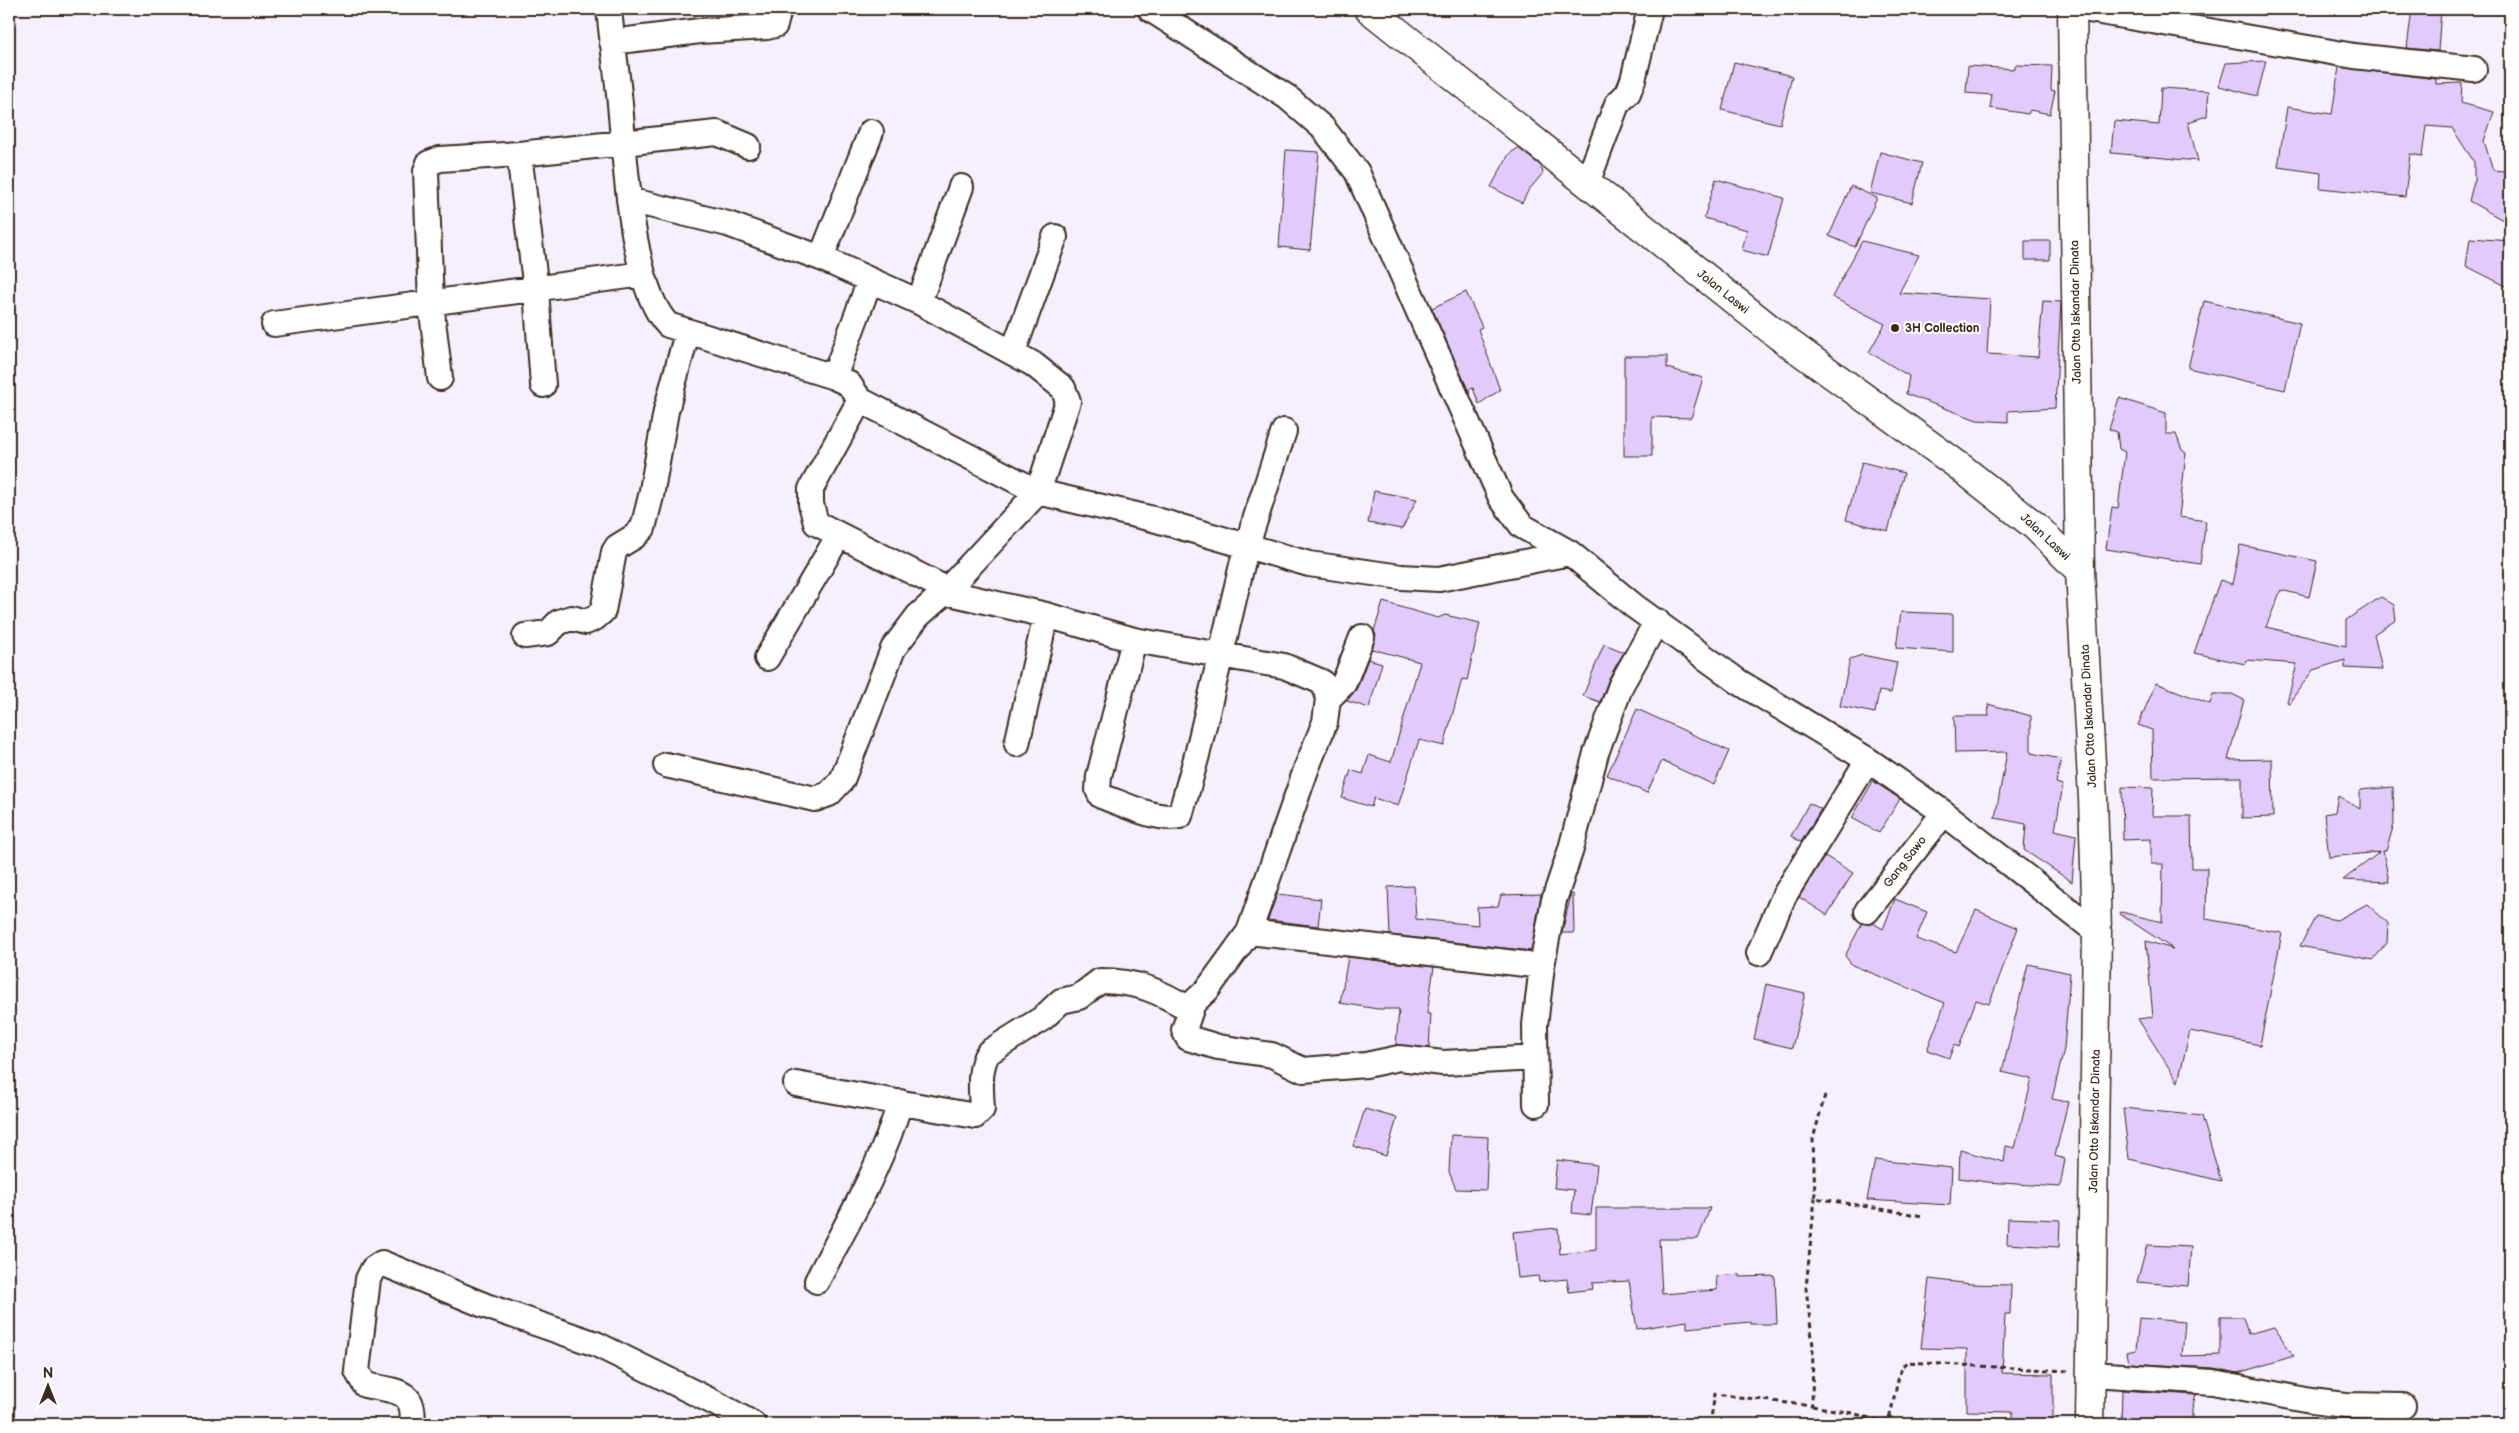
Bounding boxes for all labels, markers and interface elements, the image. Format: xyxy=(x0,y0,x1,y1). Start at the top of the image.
street label: Jalan Otto Iskandar Dinata xyxy=(2067,240,2085,384)
street label: Jalan Laswi xyxy=(1694,267,1752,318)
place label: 3H Collection xyxy=(1905,321,1980,336)
marker: 3H Collection xyxy=(1889,322,1901,334)
street label: Jalan Laswi xyxy=(2017,510,2073,564)
street label: Jalan Otto Iskandar Dinata xyxy=(2078,644,2100,788)
street label: Gang Sawo xyxy=(1880,833,1930,891)
street label: Jalan Otto Iskandar Dinata xyxy=(2086,1049,2104,1193)
north arrow xyxy=(22,1360,72,1410)
text: N xyxy=(43,1365,53,1382)

